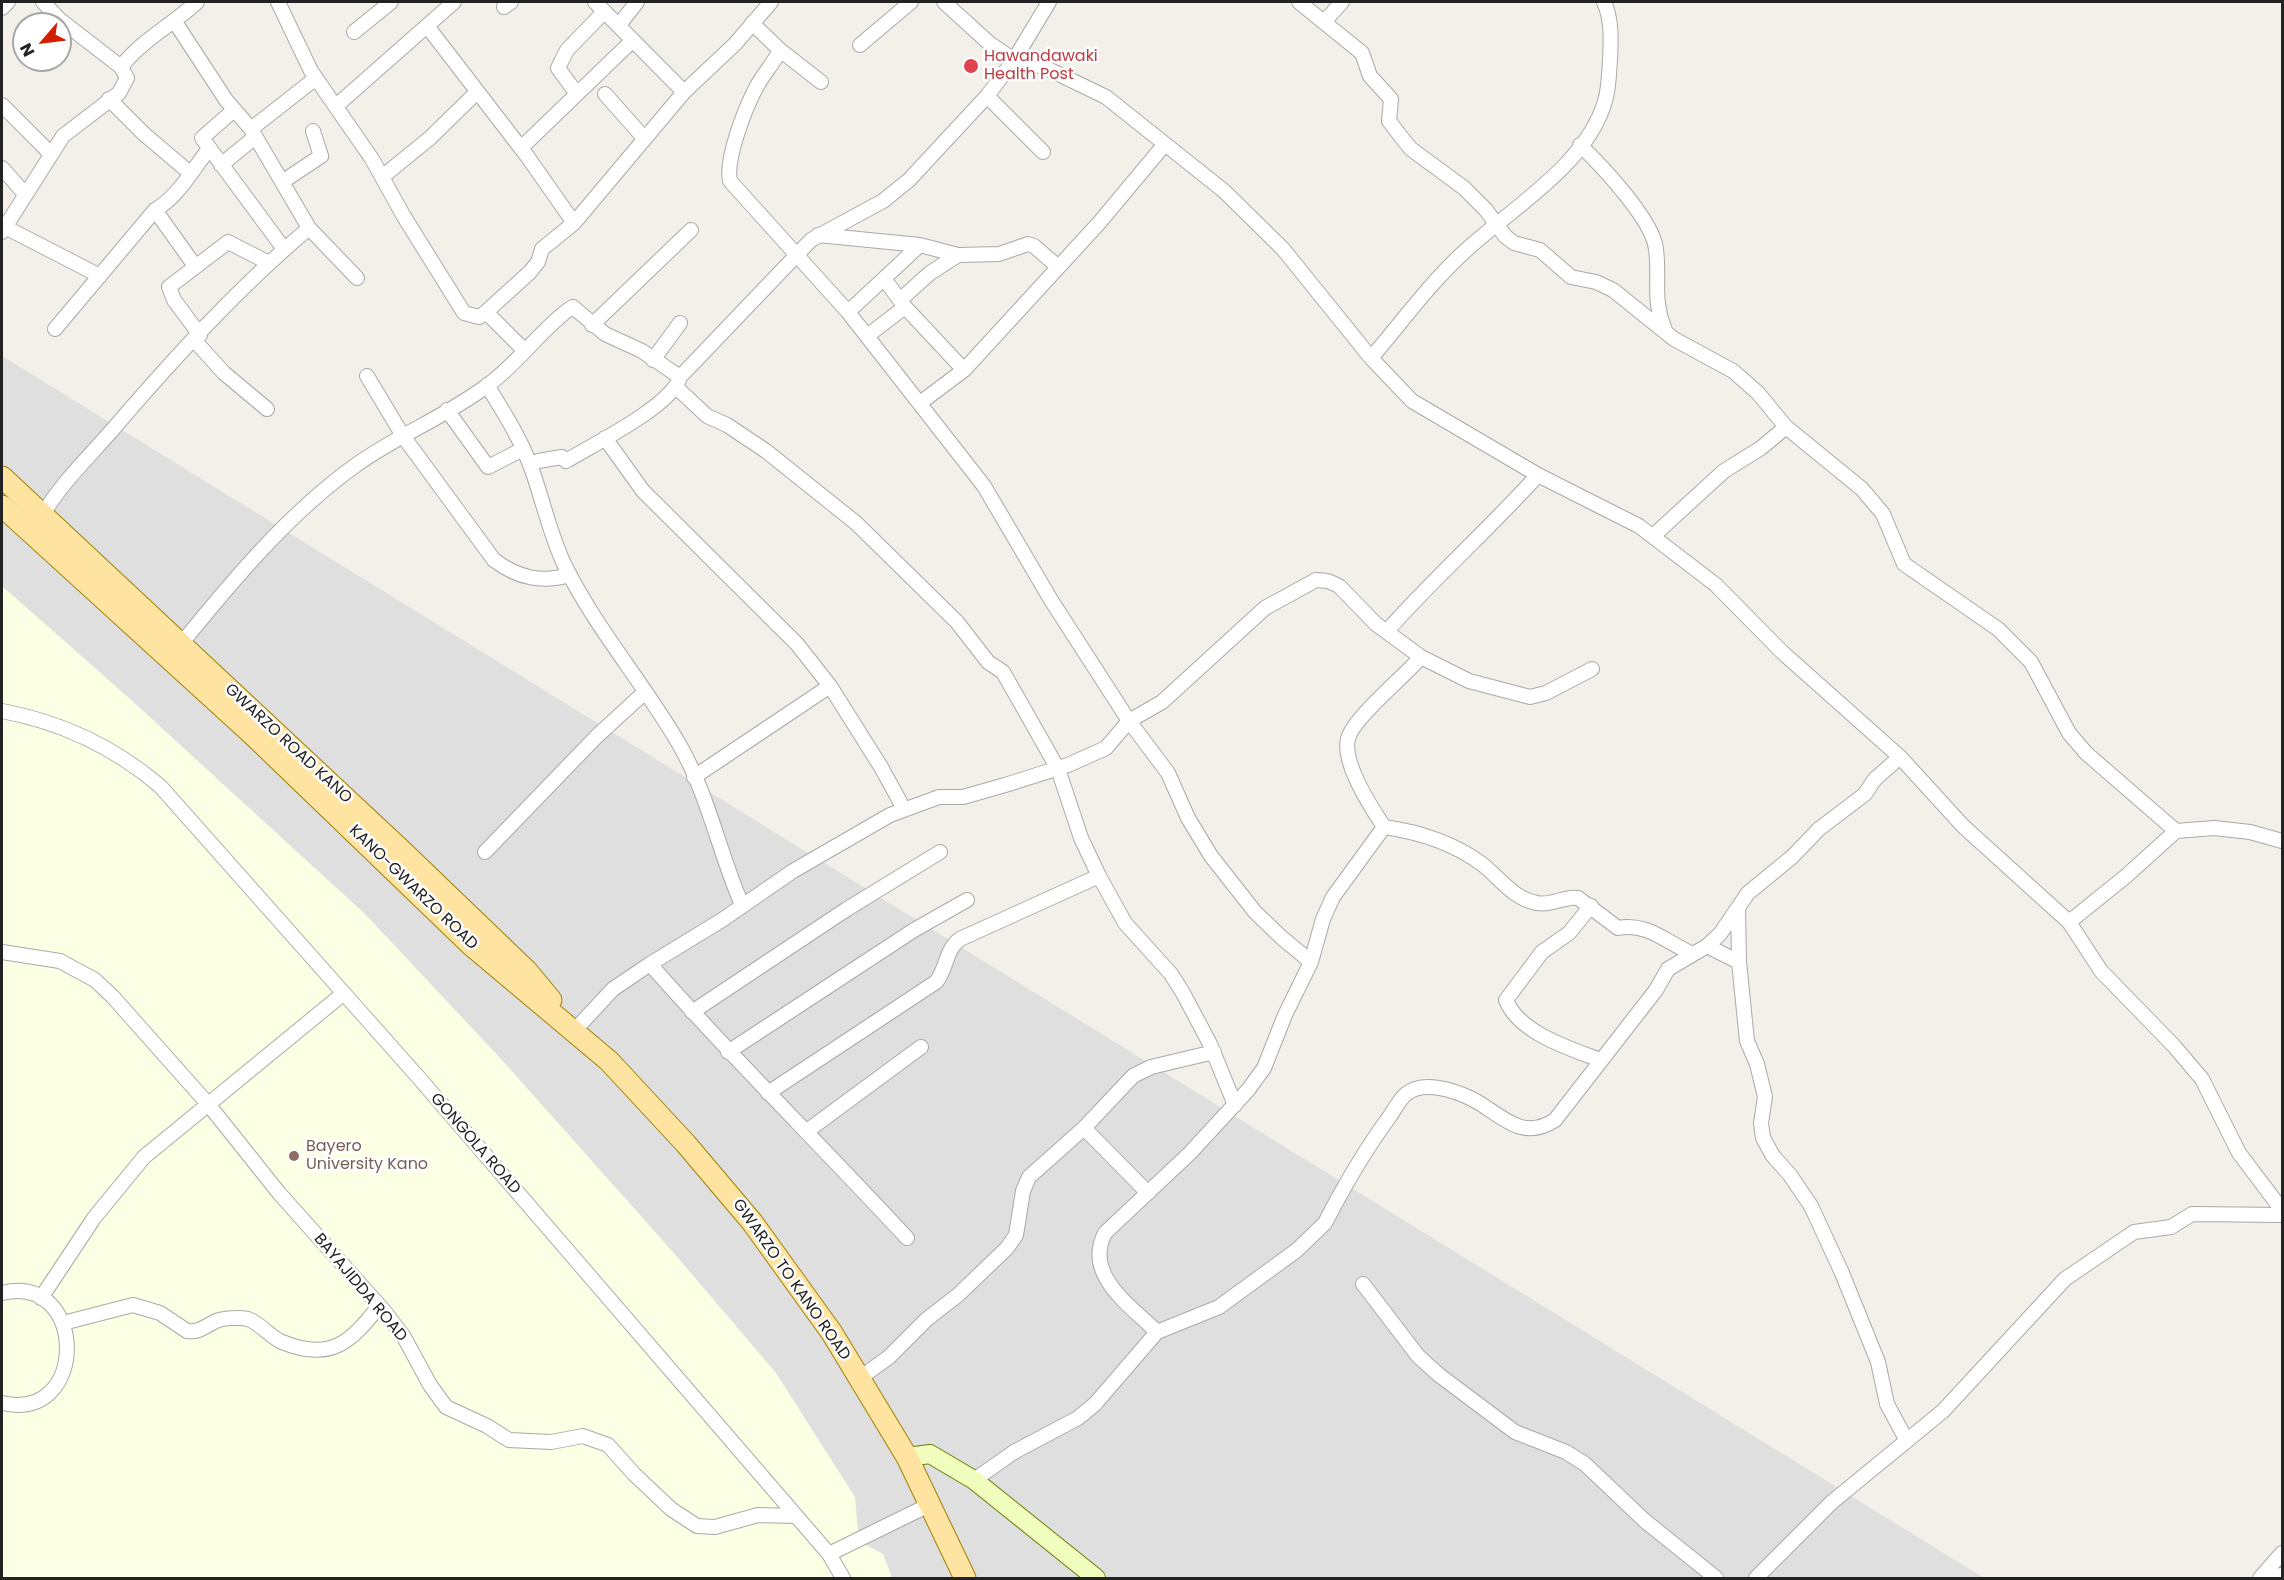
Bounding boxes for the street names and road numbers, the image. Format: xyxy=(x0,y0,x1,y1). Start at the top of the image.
street label: GWARZO ROAD KANO xyxy=(220,680,356,808)
street label: KANO-GWARZO ROAD xyxy=(345,822,481,954)
street label: GONGOLA ROAD xyxy=(426,1090,524,1198)
street label: GWARZO TO KANO ROAD xyxy=(728,1196,854,1364)
street label: BAYAJIDDA ROAD xyxy=(309,1230,411,1346)

